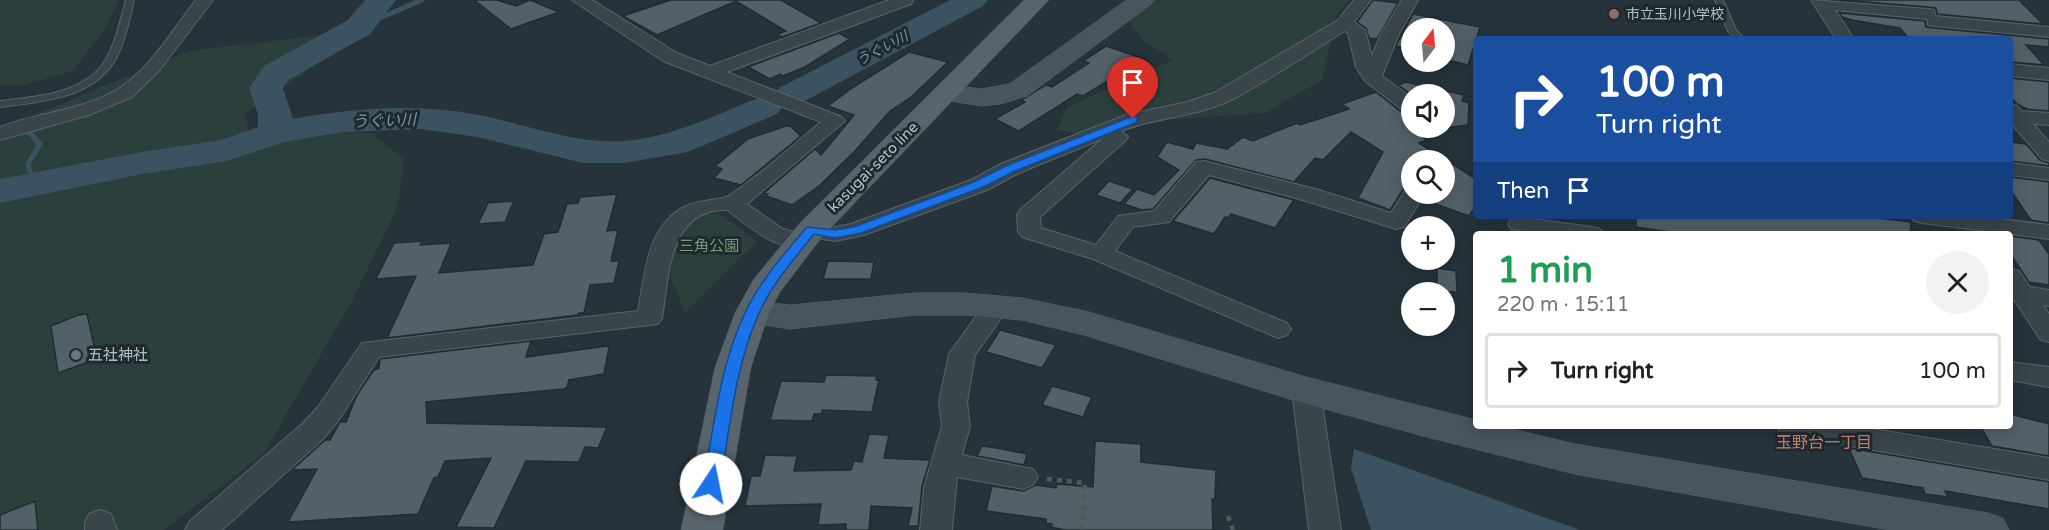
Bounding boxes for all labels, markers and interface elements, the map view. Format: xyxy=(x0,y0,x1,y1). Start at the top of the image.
place label: 市立玉川小学校 xyxy=(1626,6,1724,23)
marker: 市立玉川小学校 xyxy=(1607,7,1621,21)
north arrow xyxy=(1401,18,1455,72)
map controls xyxy=(1401,18,1455,336)
water label: うぐい川 xyxy=(854,27,913,69)
pin xyxy=(1107,57,1158,119)
text: 100 m xyxy=(1596,57,1725,108)
icon: right xyxy=(1497,60,1575,138)
icon: arrive xyxy=(1116,66,1149,99)
button: sound xyxy=(1401,84,1455,138)
text: Turn right xyxy=(1596,108,1722,141)
water label: うぐい川 xyxy=(352,110,418,132)
street label: kasugai-seto line xyxy=(824,118,922,216)
button: search xyxy=(1401,150,1455,204)
icon: arrive xyxy=(1562,174,1595,207)
text: Then xyxy=(1497,178,1550,204)
button: + xyxy=(1401,216,1455,270)
park label: 三角公園 xyxy=(679,237,739,255)
text: 1 min xyxy=(1497,249,1593,292)
button: close xyxy=(1926,251,1989,314)
button: − xyxy=(1401,282,1455,336)
text: 220 m · 15:11 xyxy=(1497,293,1629,317)
place label: 五社神社 xyxy=(88,346,148,364)
marker: 五社神社 xyxy=(69,348,83,362)
icon: right xyxy=(1500,354,1533,387)
text: Turn right xyxy=(1551,358,1653,384)
text: 100 m xyxy=(1919,358,1986,384)
district label: 玉野台一丁目 xyxy=(1776,433,1872,453)
position arrow xyxy=(679,452,743,516)

